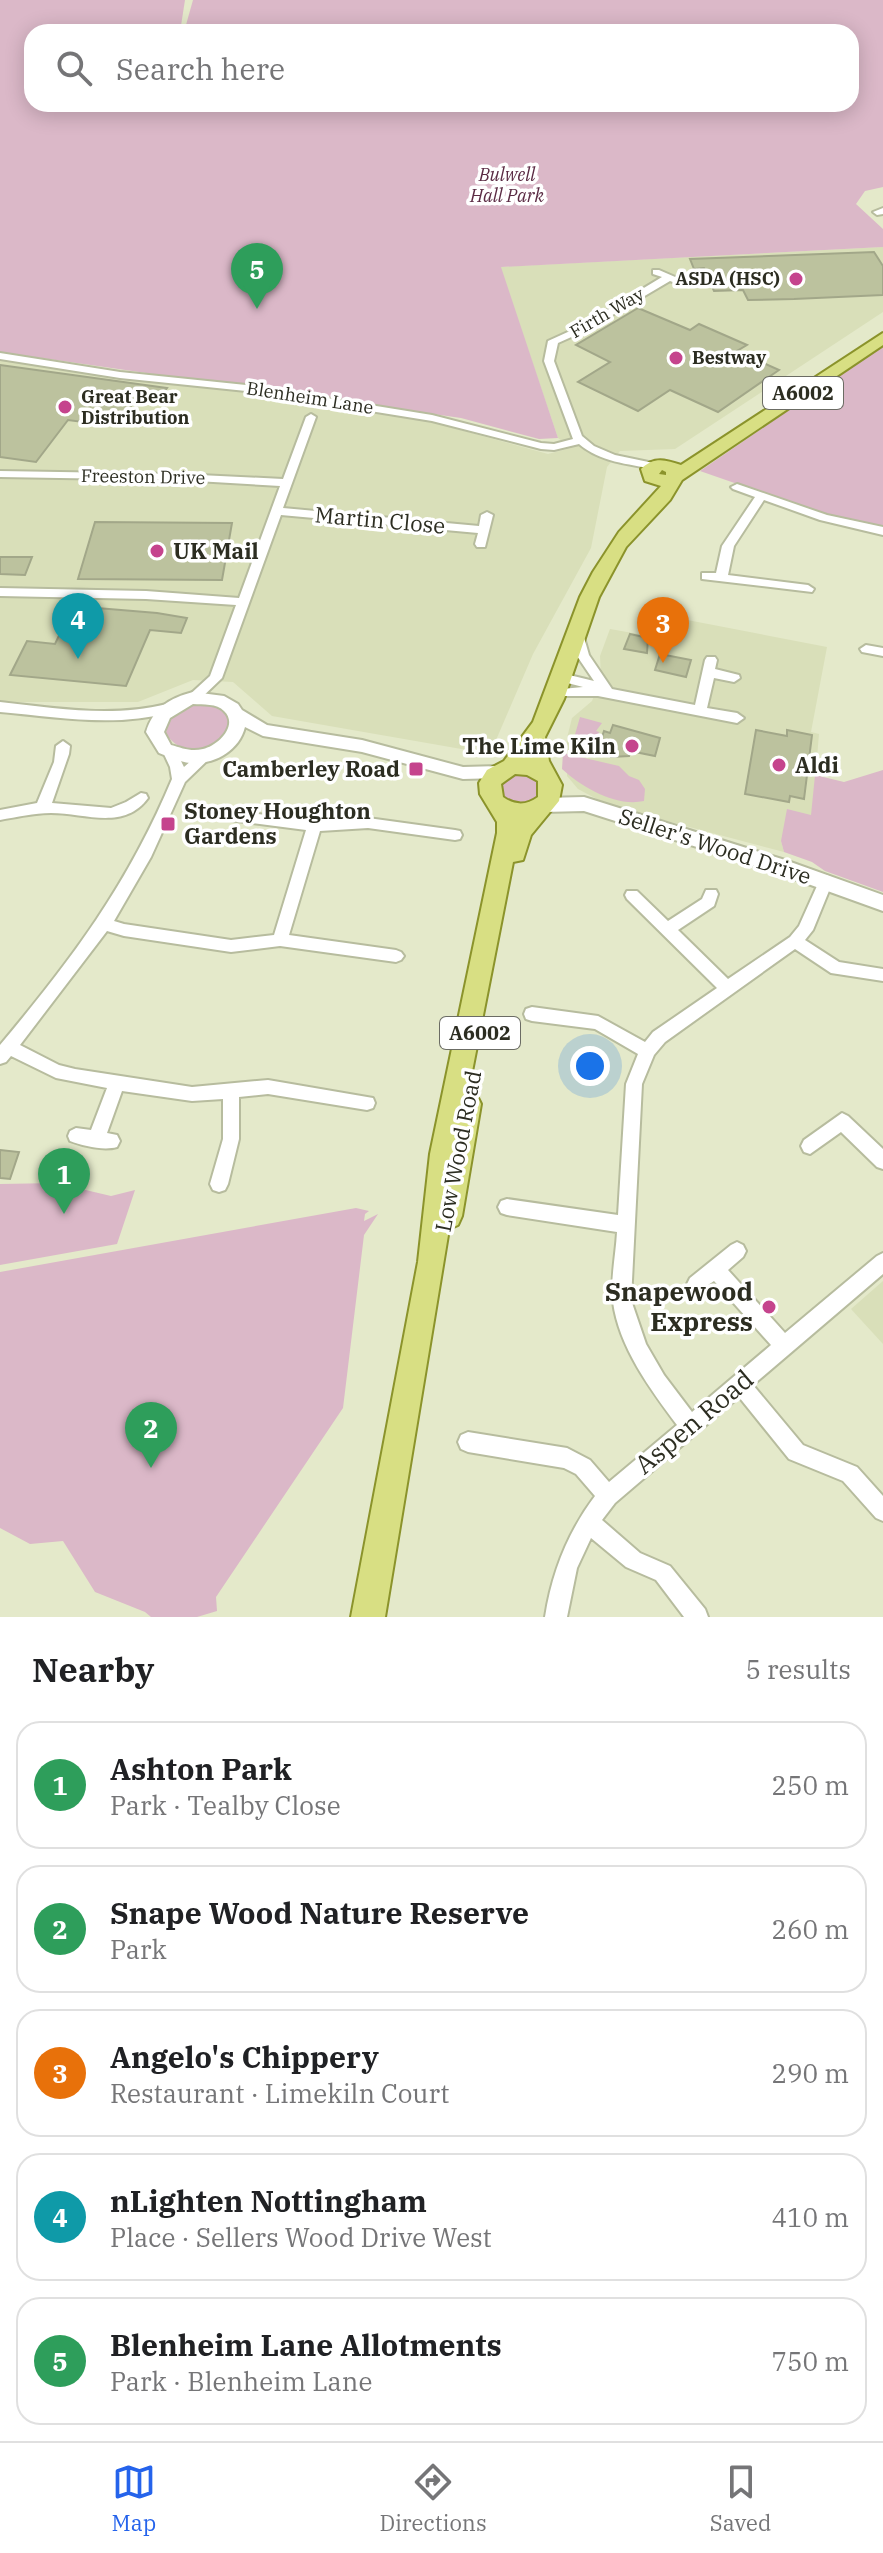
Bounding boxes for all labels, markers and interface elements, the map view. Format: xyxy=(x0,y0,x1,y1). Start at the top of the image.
search box xyxy=(24,24,859,112)
icon: search xyxy=(52,46,96,90)
text: Search here xyxy=(116,49,285,88)
park label: Bulwell Hall Park xyxy=(469,163,545,207)
pin: 5 xyxy=(231,243,283,309)
place label: ASDA (HSC) xyxy=(676,267,780,290)
marker: ASDA (HSC) xyxy=(787,270,805,288)
street label: Firth Way xyxy=(565,282,648,343)
place label: Bestway xyxy=(692,346,767,369)
marker: Bestway xyxy=(667,349,685,367)
street label: Blenheim Lane xyxy=(245,376,375,419)
road number: A6002 xyxy=(763,377,843,409)
place label: Great Bear Distribution xyxy=(81,385,190,429)
marker: Great Bear Distribution xyxy=(56,398,74,416)
street label: Freeston Drive xyxy=(81,464,205,489)
street label: Martin Close xyxy=(314,499,446,540)
place label: UK Mail xyxy=(173,536,259,565)
marker: UK Mail xyxy=(148,542,166,560)
pin: 4 xyxy=(52,593,104,659)
pin: 3 xyxy=(637,597,689,663)
place label: The Lime Kiln xyxy=(462,731,616,760)
marker: The Lime Kiln xyxy=(623,737,641,755)
place label: Aldi xyxy=(795,750,839,779)
place label: Camberley Road xyxy=(222,754,400,783)
marker: Aldi xyxy=(770,756,788,774)
marker: Camberley Road xyxy=(407,760,425,778)
place label: Stoney Houghton Gardens xyxy=(184,796,371,850)
street label: Seller's Wood Drive xyxy=(615,801,815,890)
marker: Stoney Houghton Gardens xyxy=(159,815,177,833)
road number: A6002 xyxy=(440,1017,520,1049)
your location xyxy=(570,1046,610,1086)
street label: Low Wood Road xyxy=(428,1068,487,1234)
pin: 1 xyxy=(38,1148,90,1214)
place label: Snapewood Express xyxy=(605,1274,753,1338)
marker: Snapewood Express xyxy=(760,1298,778,1316)
street label: Aspen Road xyxy=(627,1362,760,1481)
pin: 2 xyxy=(125,1402,177,1468)
text: Nearby xyxy=(32,1647,154,1691)
text: 5 results xyxy=(745,1652,851,1686)
text: Ashton Park xyxy=(110,1749,292,1788)
text: 1 xyxy=(52,1768,68,1802)
text: 250 m xyxy=(771,1768,849,1802)
text: Park · Tealby Close xyxy=(110,1788,341,1822)
text: Snape Wood Nature Reserve xyxy=(110,1893,529,1932)
text: 2 xyxy=(52,1912,68,1946)
text: 260 m xyxy=(771,1912,849,1946)
text: Park xyxy=(110,1932,167,1966)
text: Angelo's Chippery xyxy=(110,2037,379,2076)
text: 3 xyxy=(52,2056,68,2090)
text: 290 m xyxy=(771,2056,849,2090)
text: Restaurant · Limekiln Court xyxy=(110,2076,449,2110)
text: nLighten Nottingham xyxy=(110,2181,427,2220)
text: 4 xyxy=(52,2200,68,2234)
text: 410 m xyxy=(771,2200,849,2234)
text: Place · Sellers Wood Drive West xyxy=(110,2220,492,2254)
text: Blenheim Lane Allotments xyxy=(110,2325,502,2364)
text: 5 xyxy=(52,2344,68,2378)
text: 750 m xyxy=(771,2344,849,2378)
text: Park · Blenheim Lane xyxy=(110,2364,372,2398)
tab: Map xyxy=(112,2460,156,2537)
tab: Directions xyxy=(379,2460,487,2537)
tab: Saved xyxy=(710,2460,771,2537)

